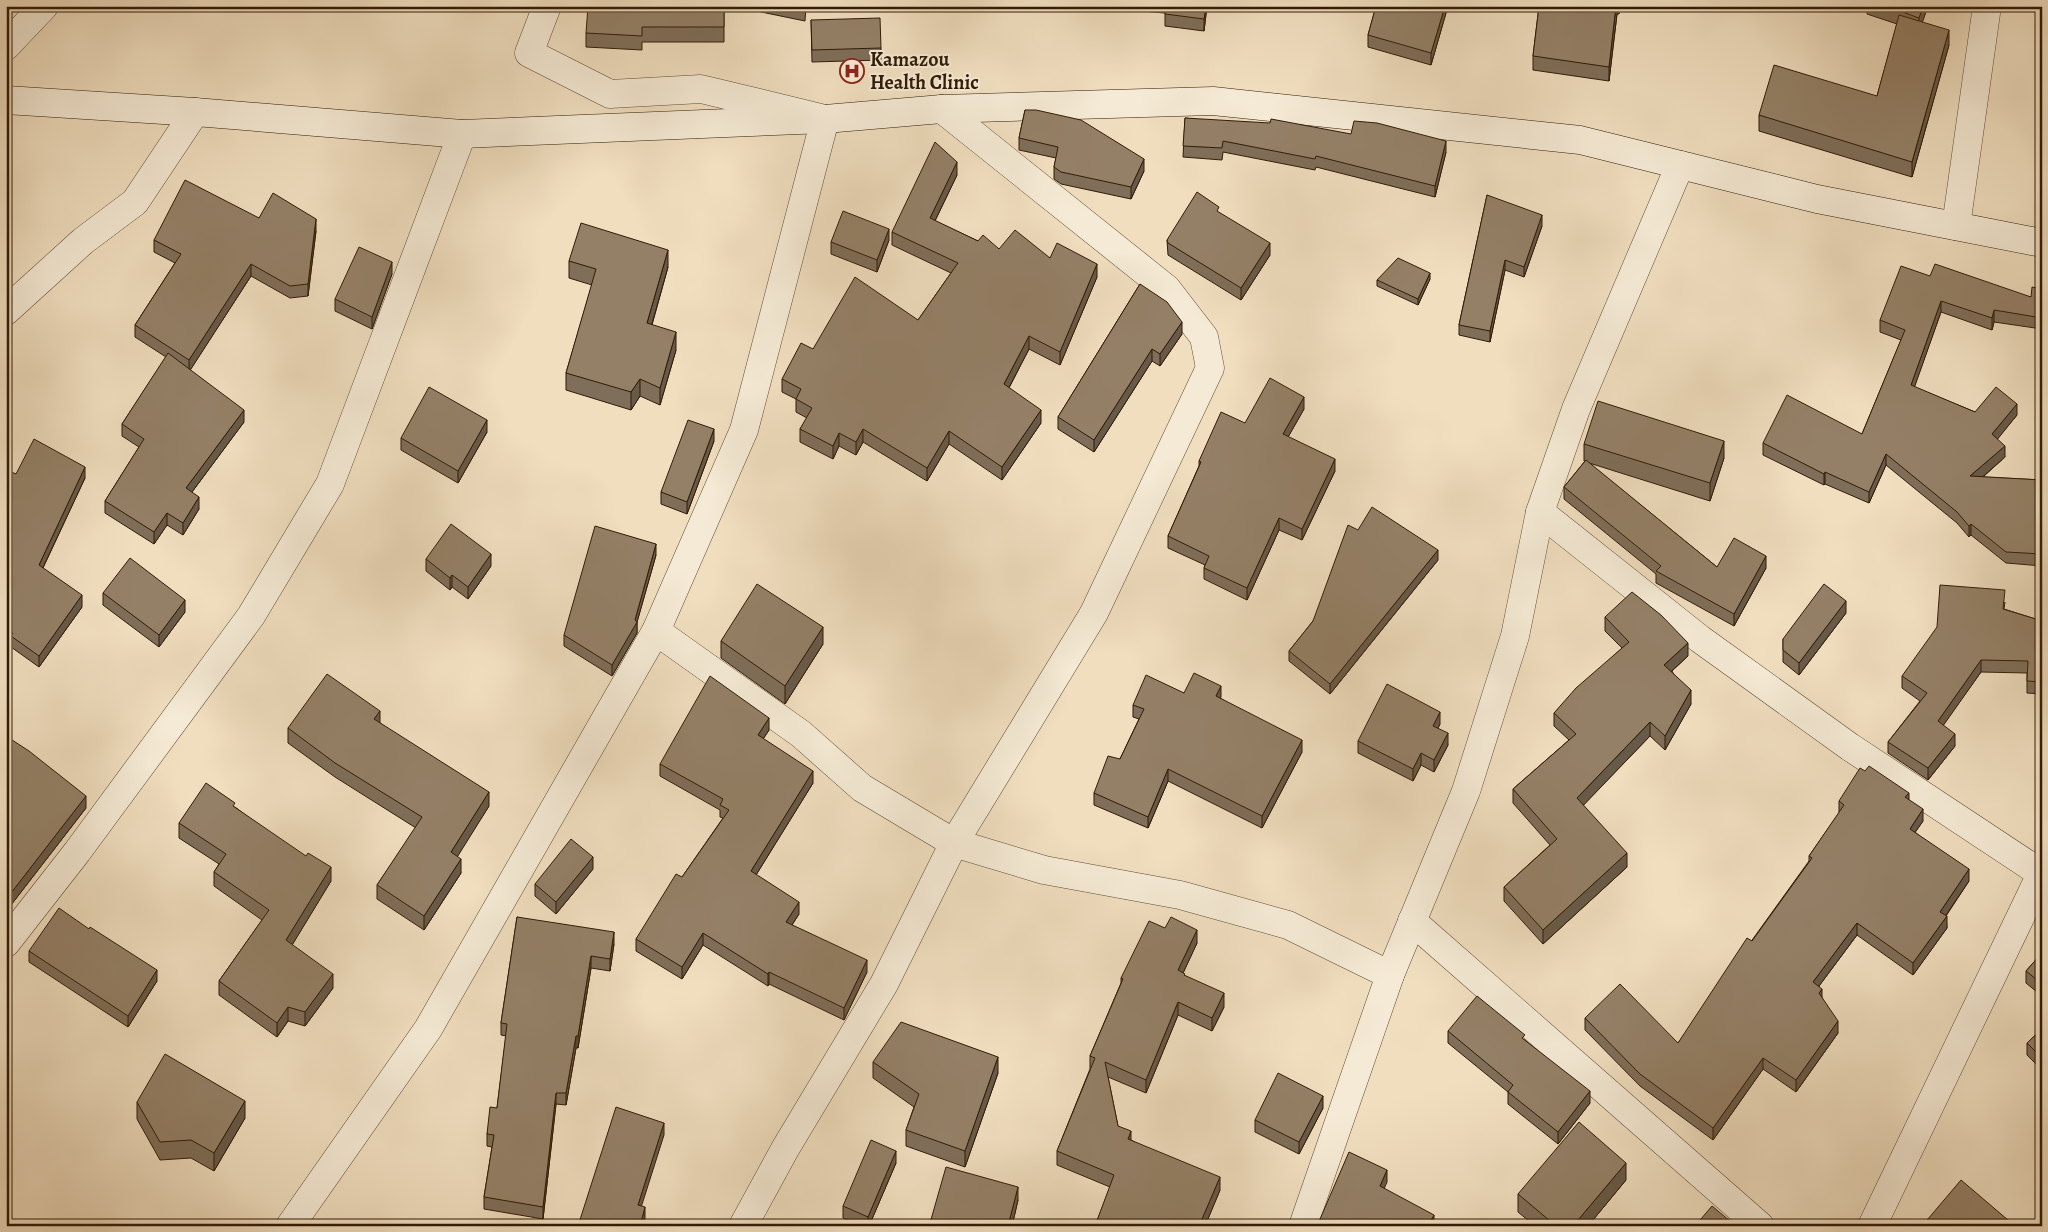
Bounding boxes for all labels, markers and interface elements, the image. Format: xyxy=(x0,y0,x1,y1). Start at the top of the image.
place label: Kamazou Health Clinic xyxy=(870,46,979,96)
hospital icon: Kamazou Health Clinic xyxy=(839,58,865,84)

